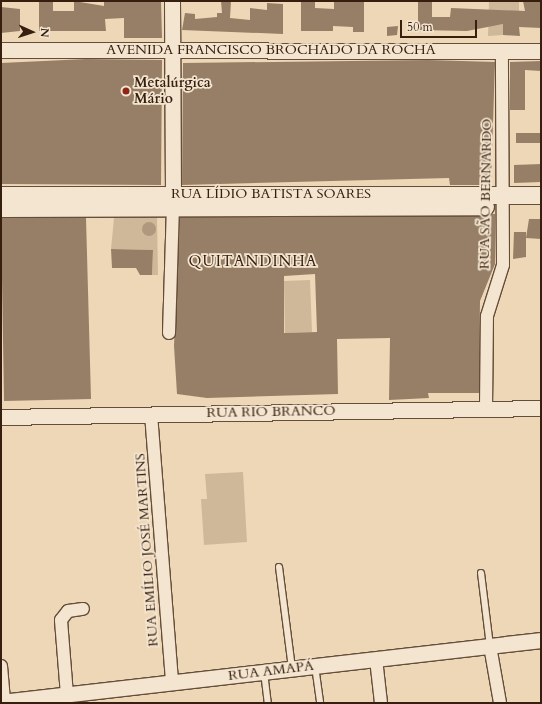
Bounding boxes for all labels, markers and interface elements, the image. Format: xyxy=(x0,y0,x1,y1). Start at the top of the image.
north arrow xyxy=(12,12,52,52)
scale bar xyxy=(402,12,479,38)
text: 50 m xyxy=(407,19,433,35)
text: N xyxy=(37,27,52,38)
street label: AVENIDA FRANCISCO BROCHADO DA ROCHA xyxy=(106,42,436,58)
place label: Metalúrgica Mário xyxy=(134,75,211,108)
marker: Metalúrgica Mário xyxy=(121,86,131,96)
street label: RUA SÃO BERNARDO xyxy=(476,119,496,269)
street label: RUA LÍDIO BATISTA SOARES xyxy=(171,186,371,202)
district label: QUITANDINHA xyxy=(188,253,318,271)
street label: RUA RIO BRANCO xyxy=(206,402,336,422)
street label: RUA EMÍLIO JOSÉ MARTINS xyxy=(132,453,162,647)
street label: RUA AMAPÁ xyxy=(227,657,315,685)

